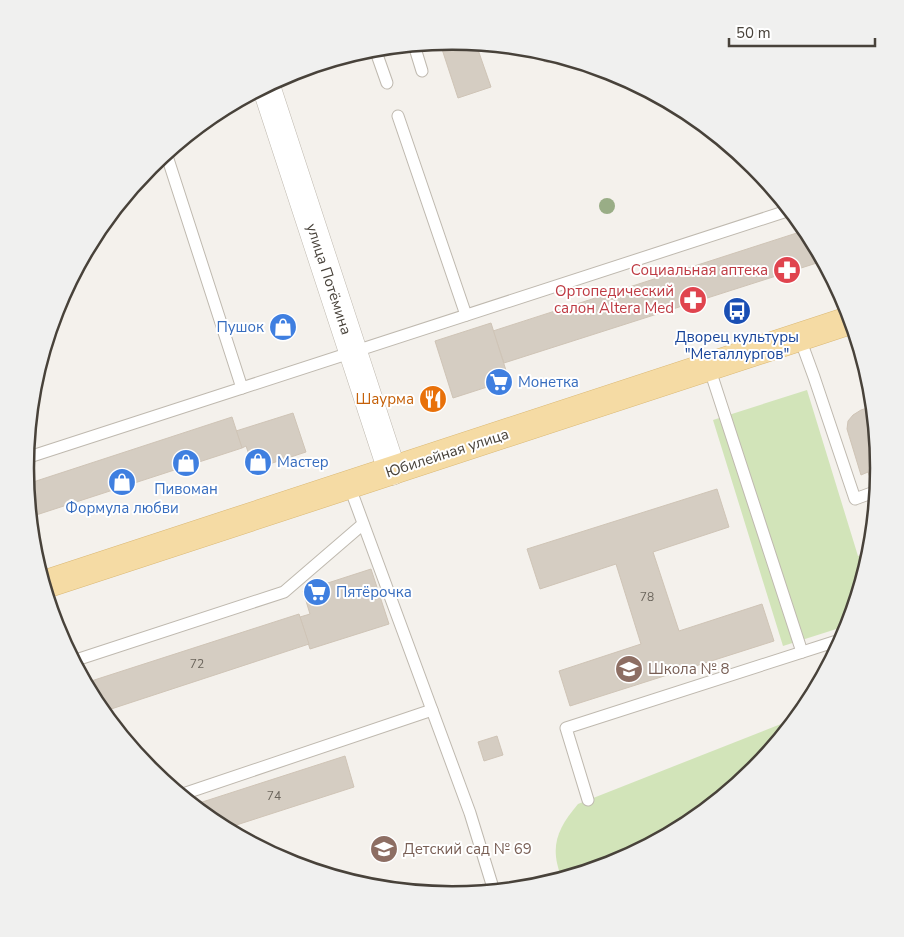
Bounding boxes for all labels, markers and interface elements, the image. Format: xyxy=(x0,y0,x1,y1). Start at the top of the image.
scale bar xyxy=(729,15,875,47)
text: 50 m xyxy=(736,23,771,43)
street label: улица Потёмина xyxy=(302,221,356,337)
pharmacy icon: Социальная аптека xyxy=(772,255,802,285)
place label: Социальная аптека xyxy=(631,260,768,280)
place label: Ортопедический салон Altera Med xyxy=(554,281,674,318)
pharmacy icon: Ортопедический салон Altera Med xyxy=(678,285,708,315)
bus stop icon: Дворец культуры "Металлургов" xyxy=(722,296,752,326)
shop icon: Пушок xyxy=(268,312,298,342)
place label: Пушок xyxy=(216,317,264,337)
place label: Дворец культуры "Металлургов" xyxy=(675,327,799,364)
supermarket icon: Монетка xyxy=(484,367,514,397)
place label: Монетка xyxy=(518,372,579,392)
restaurant icon: Шаурма xyxy=(418,384,448,414)
place label: Шаурма xyxy=(355,389,414,409)
street label: Юбилейная улица xyxy=(383,424,511,482)
shop icon: Мастер xyxy=(243,447,273,477)
shop icon: Пивоман xyxy=(171,448,201,478)
place label: Мастер xyxy=(277,452,329,472)
shop icon: Формула любви xyxy=(107,467,137,497)
place label: Пивоман xyxy=(154,479,218,499)
place label: Формула любви xyxy=(65,498,179,518)
supermarket icon: Пятёрочка xyxy=(302,577,332,607)
place label: Пятёрочка xyxy=(336,582,412,602)
house number: 78 xyxy=(640,589,654,605)
school or university icon: Школа № 8 xyxy=(614,654,644,684)
house number: 72 xyxy=(190,656,204,672)
place label: Школа № 8 xyxy=(648,659,730,679)
house number: 74 xyxy=(267,788,281,804)
school or university icon: Детский сад № 69 xyxy=(369,834,399,864)
place label: Детский сад № 69 xyxy=(403,839,532,859)

